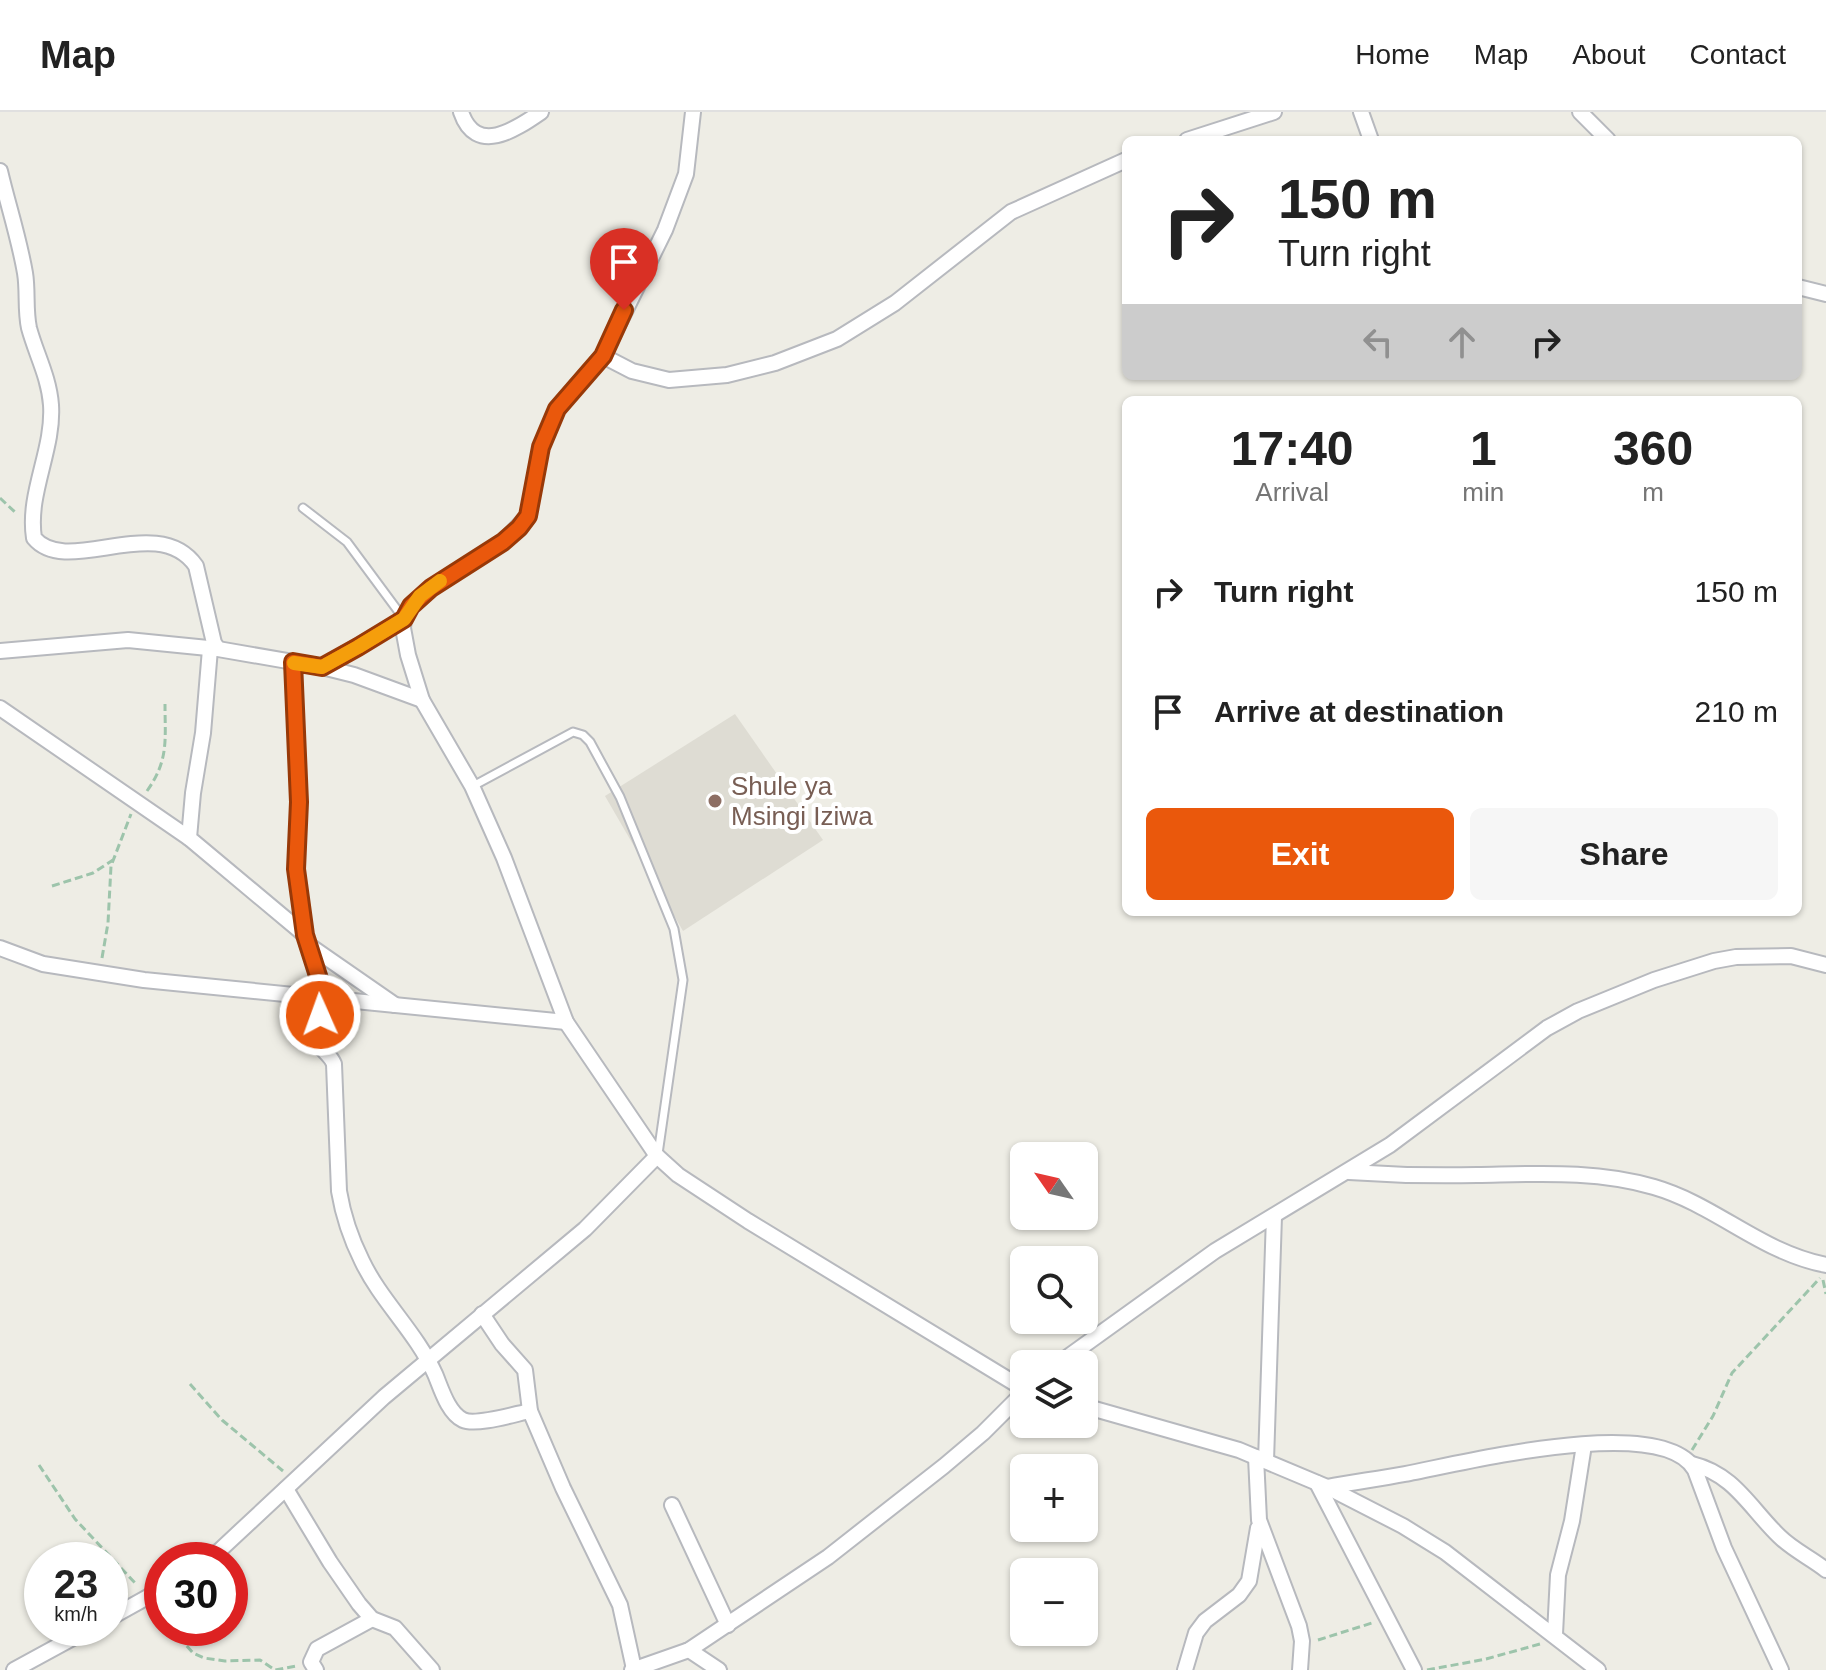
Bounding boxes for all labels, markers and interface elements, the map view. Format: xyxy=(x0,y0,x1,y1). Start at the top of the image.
text: Map xyxy=(40,34,116,76)
text: Home xyxy=(1355,39,1430,70)
text: Map xyxy=(1474,39,1528,70)
text: About xyxy=(1572,39,1646,70)
text: Contact xyxy=(1690,39,1786,70)
text: 150 m xyxy=(1278,167,1437,230)
icon: right xyxy=(1146,168,1250,272)
pin xyxy=(590,228,658,310)
text: Turn right xyxy=(1278,233,1431,274)
icon: arrive xyxy=(602,240,646,284)
icon: left xyxy=(1356,320,1400,364)
icon: ahead xyxy=(1440,320,1484,364)
icon: right xyxy=(1524,320,1568,364)
text: 17:40 xyxy=(1231,422,1354,475)
text: 1 xyxy=(1470,422,1497,475)
text: 360 xyxy=(1613,422,1693,475)
text: Arrival xyxy=(1255,477,1329,507)
text: min xyxy=(1462,477,1504,507)
text: m xyxy=(1642,477,1664,507)
icon: right xyxy=(1146,570,1190,614)
text: Turn right xyxy=(1214,575,1353,608)
text: 150 m xyxy=(1695,575,1778,608)
icon: arrive xyxy=(1146,690,1190,734)
text: Arrive at destination xyxy=(1214,695,1504,728)
text: 210 m xyxy=(1695,695,1778,728)
place label: Shule ya Msingi Iziwa xyxy=(731,771,873,831)
marker: Shule ya Msingi Iziwa xyxy=(706,792,724,810)
button: Exit xyxy=(1146,808,1454,900)
button: Share xyxy=(1470,808,1778,900)
position arrow xyxy=(278,973,362,1057)
north arrow xyxy=(1010,1142,1098,1230)
map controls xyxy=(1010,1142,1098,1646)
button: search xyxy=(1010,1246,1098,1334)
button: layers xyxy=(1010,1350,1098,1438)
button: + xyxy=(1010,1454,1098,1542)
speed limit sign: 30 xyxy=(144,1542,248,1646)
button: − xyxy=(1010,1558,1098,1646)
text: 23 xyxy=(54,1562,98,1606)
text: km/h xyxy=(54,1603,98,1625)

